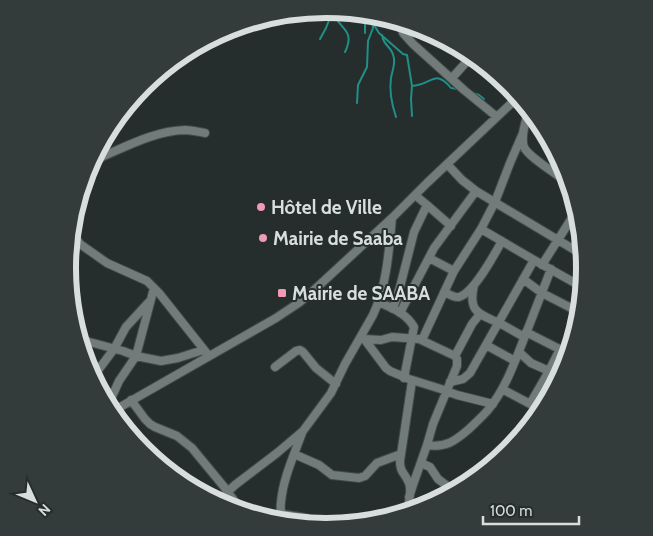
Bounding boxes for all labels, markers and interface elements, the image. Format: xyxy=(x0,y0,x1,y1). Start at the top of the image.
place label: Hôtel de Ville xyxy=(271,196,382,219)
marker: Hôtel de Ville xyxy=(255,201,267,213)
place label: Mairie de Saaba xyxy=(273,227,403,250)
marker: Mairie de Saaba xyxy=(257,232,269,244)
place label: Mairie de SAABA xyxy=(292,282,430,305)
marker: Mairie de SAABA xyxy=(276,287,288,299)
north arrow xyxy=(10,476,60,526)
scale bar xyxy=(483,494,579,526)
text: N xyxy=(34,500,54,520)
text: 100 m xyxy=(490,502,532,520)

